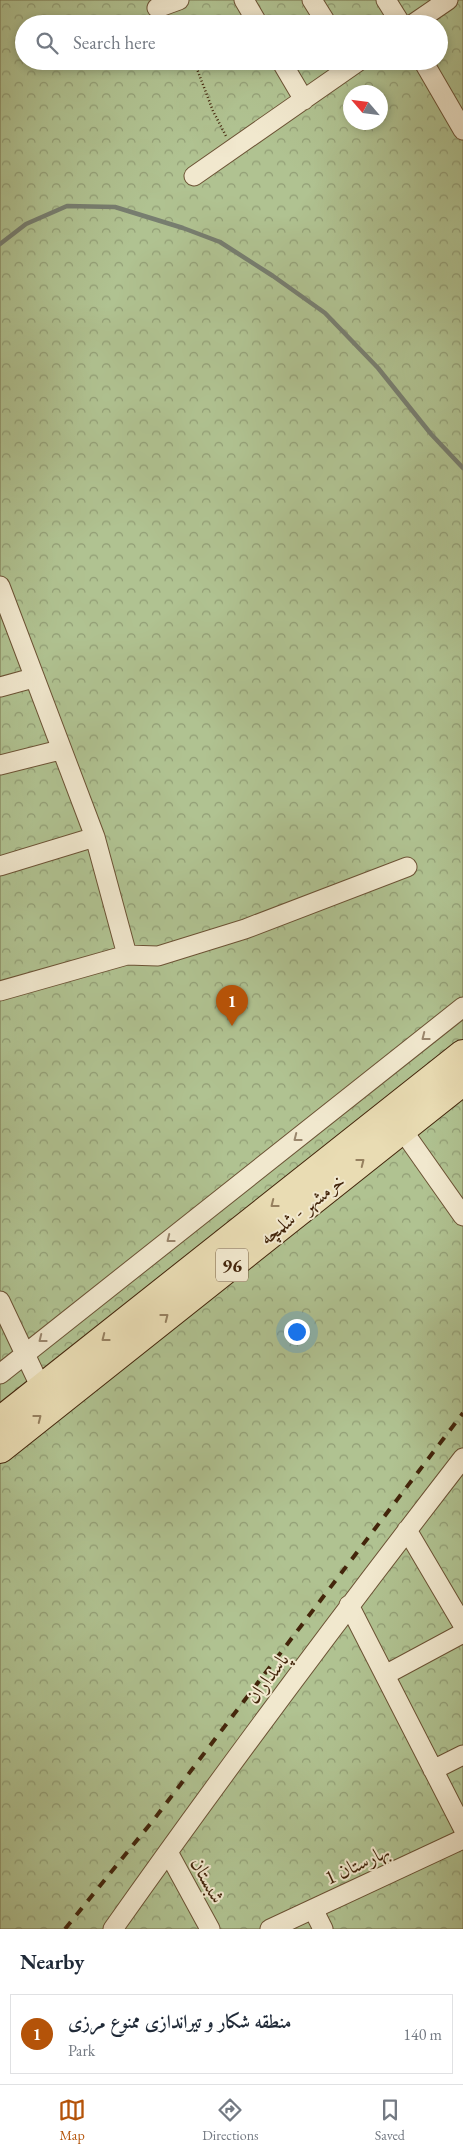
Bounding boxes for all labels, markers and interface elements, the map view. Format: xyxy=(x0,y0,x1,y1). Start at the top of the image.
search box xyxy=(15,15,448,70)
icon: search xyxy=(33,29,61,57)
text: Search here xyxy=(73,30,155,55)
north arrow xyxy=(343,85,388,130)
pin: 1 xyxy=(216,985,248,1026)
one-way arrow xyxy=(422,1032,431,1040)
one-way arrow xyxy=(294,1132,303,1140)
one-way arrow xyxy=(355,1159,364,1167)
street label: خرمشهر - شلمچه xyxy=(254,1168,351,1251)
one-way arrow xyxy=(271,1199,280,1207)
one-way arrow xyxy=(167,1233,176,1241)
road number: 96 xyxy=(216,1248,248,1282)
one-way arrow xyxy=(160,1314,169,1323)
your location xyxy=(284,1319,310,1345)
one-way arrow xyxy=(102,1332,111,1340)
one-way arrow xyxy=(39,1334,48,1342)
one-way arrow xyxy=(32,1416,41,1424)
street label: پاسداران xyxy=(239,1646,297,1710)
street label: بهارستان 1 xyxy=(320,1838,394,1890)
street label: شبستان xyxy=(185,1852,231,1908)
text: Nearby xyxy=(20,1948,84,1975)
text: منطقه شکار و تیراندازی ممنوع مرزی xyxy=(68,2009,291,2034)
text: 1 xyxy=(33,2024,41,2045)
text: 140 m xyxy=(403,2024,442,2045)
text: Park xyxy=(68,2040,95,2061)
tab: Map xyxy=(58,2096,86,2144)
tab: Directions xyxy=(202,2096,259,2144)
tab: Saved xyxy=(375,2096,405,2144)

